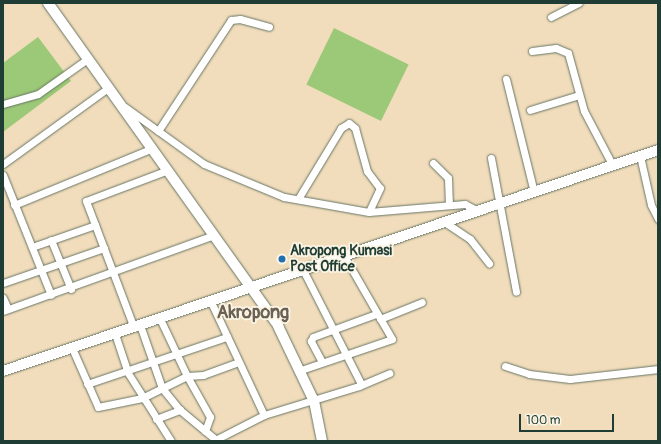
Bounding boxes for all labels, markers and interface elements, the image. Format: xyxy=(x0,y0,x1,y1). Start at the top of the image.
place label: Akropong Kumasi Post Office xyxy=(290,243,392,276)
marker: Akropong Kumasi Post Office xyxy=(277,254,287,264)
district label: Akropong xyxy=(217,302,289,324)
scale bar xyxy=(521,406,616,432)
text: 100 m xyxy=(526,413,560,428)

